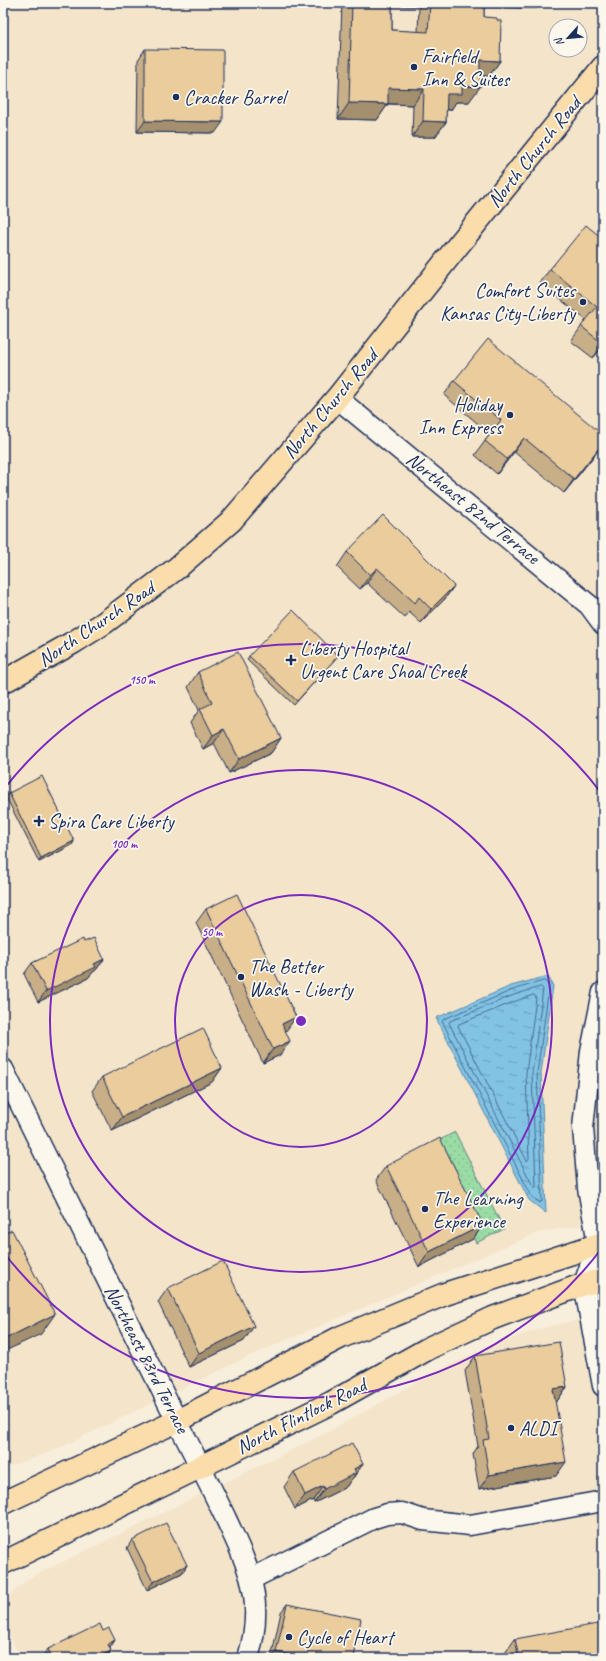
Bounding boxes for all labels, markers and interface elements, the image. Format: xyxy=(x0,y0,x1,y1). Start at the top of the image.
north arrow xyxy=(548,18,588,58)
text: N xyxy=(550,34,567,49)
place label: Fairfield Inn & Suites xyxy=(422,44,511,92)
marker: Fairfield Inn & Suites xyxy=(409,62,419,72)
place label: Cracker Barrel xyxy=(184,85,289,110)
street label: North Church Road xyxy=(482,89,588,213)
marker: Cracker Barrel xyxy=(171,92,181,102)
place label: Comfort Suites Kansas City-Liberty xyxy=(440,278,577,326)
marker: Comfort Suites Kansas City-Liberty xyxy=(578,297,588,307)
street label: North Church Road xyxy=(277,342,385,464)
place label: Holiday Inn Express xyxy=(419,392,504,440)
marker: Holiday Inn Express xyxy=(505,410,515,420)
street label: Northeast 82nd Terrace xyxy=(401,447,546,570)
street label: North Church Road xyxy=(33,574,162,672)
place label: Liberty Hospital Urgent Care Shoal Creek xyxy=(300,636,468,684)
marker: Liberty Hospital Urgent Care Shoal Creek xyxy=(285,654,297,666)
text: 150 m xyxy=(129,672,156,688)
place label: Spira Care Liberty xyxy=(48,809,176,834)
marker: Spira Care Liberty xyxy=(33,815,45,827)
text: 100 m xyxy=(111,836,138,852)
text: 50 m xyxy=(202,924,223,940)
place label: The Better Wash - Liberty xyxy=(249,954,355,1002)
marker: The Better Wash - Liberty xyxy=(236,972,246,982)
centre of rings xyxy=(294,1014,308,1028)
place label: The Learning Experience xyxy=(433,1186,524,1234)
marker: The Learning Experience xyxy=(420,1204,430,1214)
street label: Northeast 83rd Terrace xyxy=(99,1281,196,1438)
street label: North Flintlock Road xyxy=(232,1371,373,1460)
place label: ALDI xyxy=(519,1416,561,1441)
marker: ALDI xyxy=(506,1423,516,1433)
place label: Cycle of Heart xyxy=(297,1625,396,1650)
marker: Cycle of Heart xyxy=(284,1632,294,1642)

